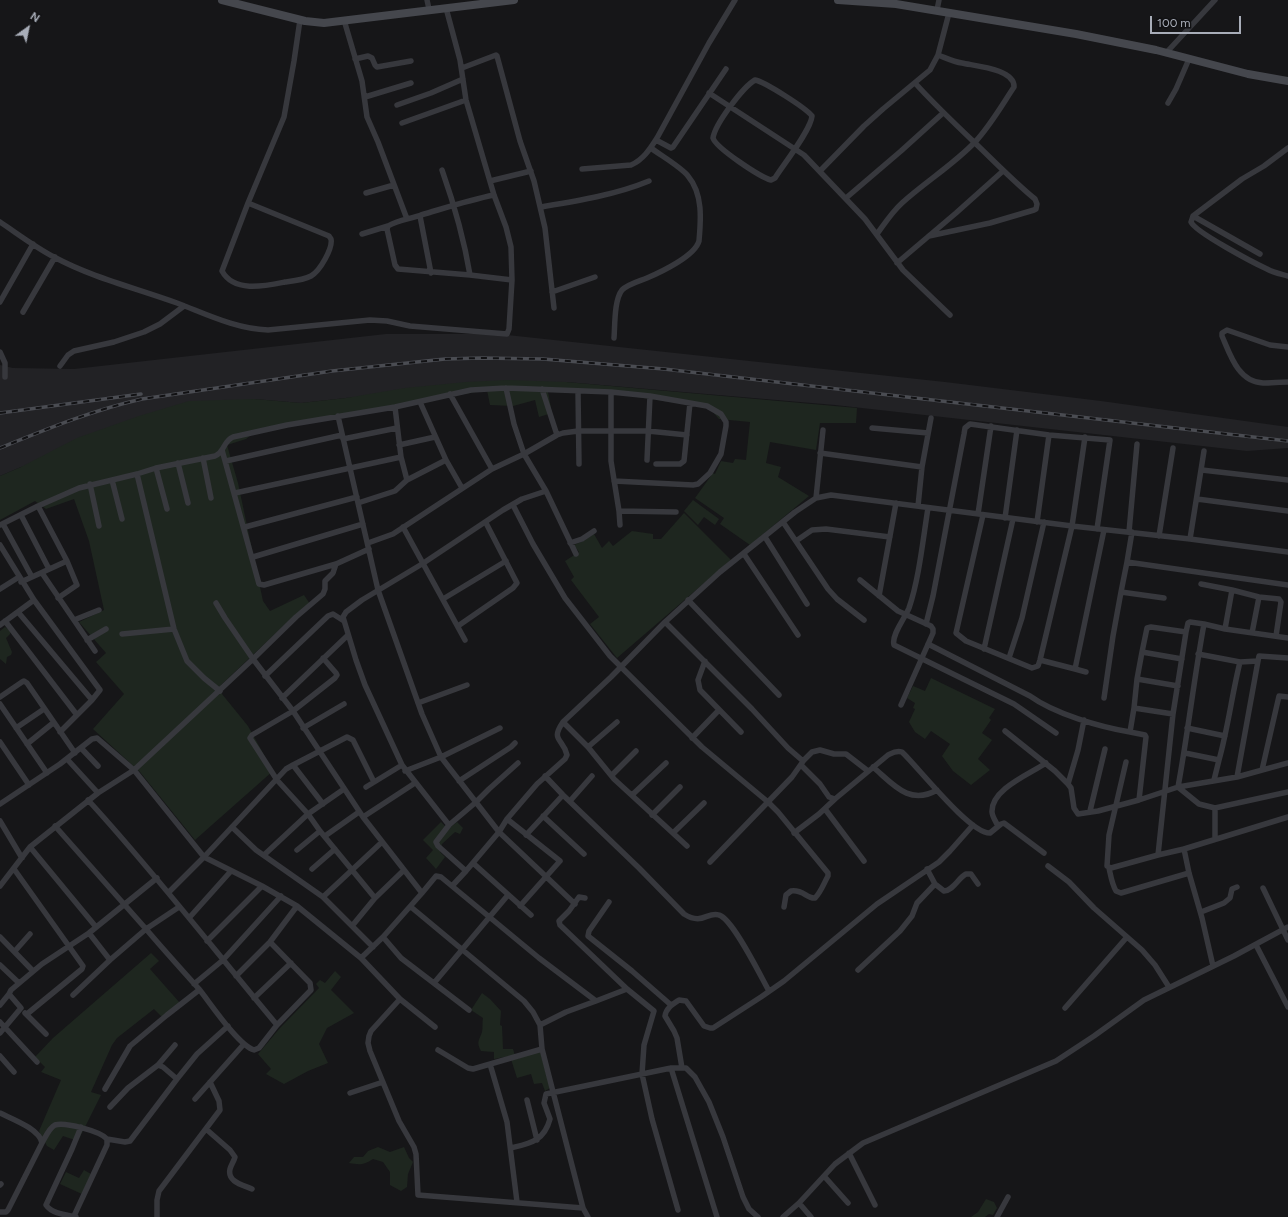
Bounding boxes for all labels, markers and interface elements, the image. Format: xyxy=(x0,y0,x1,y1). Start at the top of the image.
north arrow xyxy=(8,8,48,48)
scale bar xyxy=(1152,8,1243,34)
text: N xyxy=(28,10,42,25)
text: 100 m xyxy=(1157,16,1191,30)

